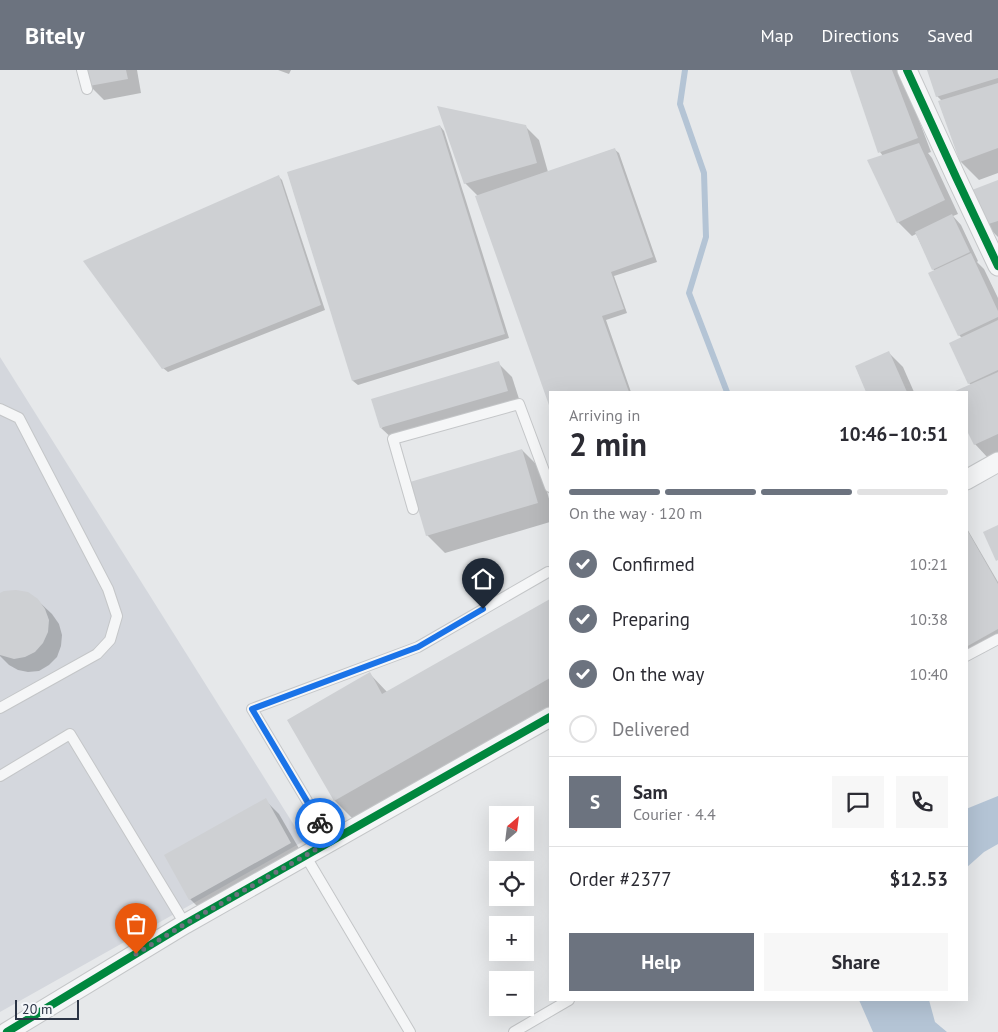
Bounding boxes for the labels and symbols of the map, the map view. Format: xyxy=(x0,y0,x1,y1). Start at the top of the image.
pin xyxy=(462,558,504,609)
courier xyxy=(295,798,345,848)
north arrow xyxy=(489,806,534,851)
pin xyxy=(115,903,157,954)
scale bar xyxy=(15,997,79,1020)

